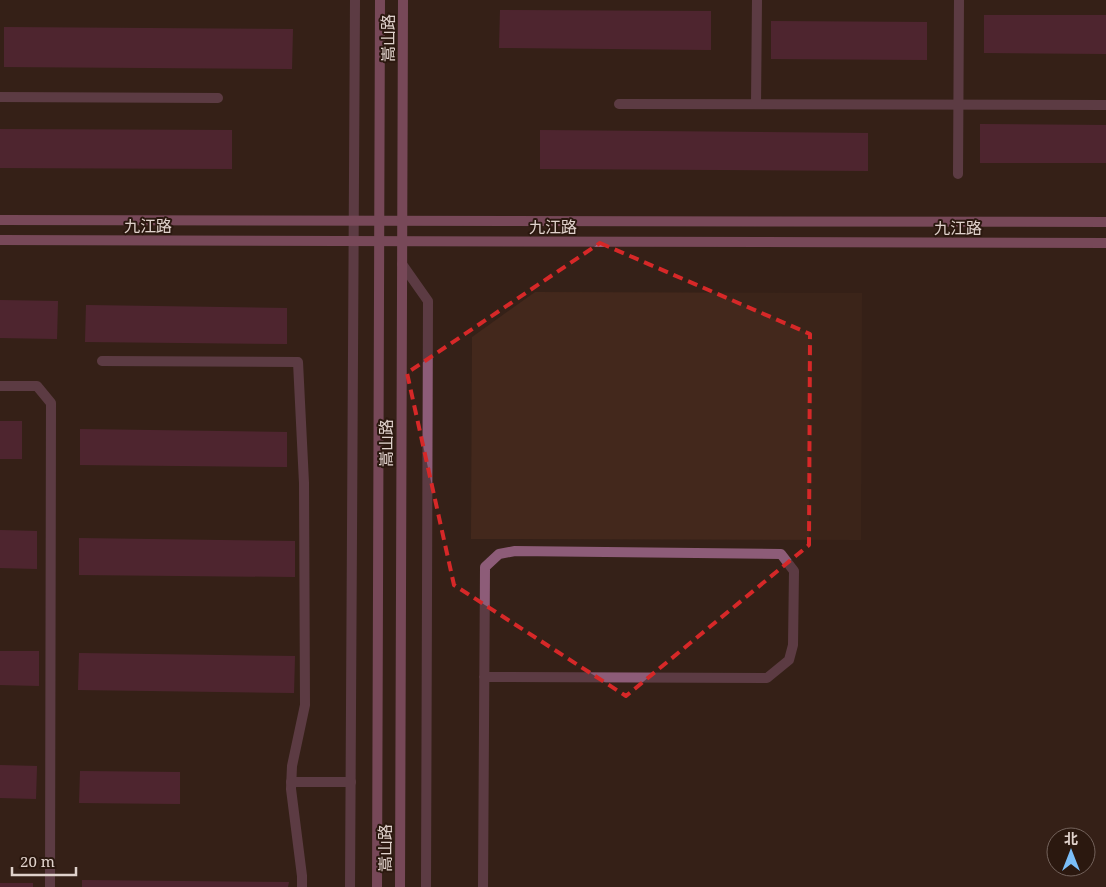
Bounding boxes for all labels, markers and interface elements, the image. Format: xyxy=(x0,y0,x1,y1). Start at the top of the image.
street label: 嵩山路 xyxy=(377,14,399,62)
street label: 九江路 xyxy=(124,215,172,237)
street label: 九江路 xyxy=(529,216,577,238)
street label: 九江路 xyxy=(934,217,982,239)
street label: 嵩山路 xyxy=(375,419,397,467)
street label: 嵩山路 xyxy=(374,824,396,872)
north arrow xyxy=(1046,827,1096,877)
text: 北 xyxy=(1064,829,1078,848)
scale bar xyxy=(12,844,76,876)
text: 20 m xyxy=(20,851,55,871)

